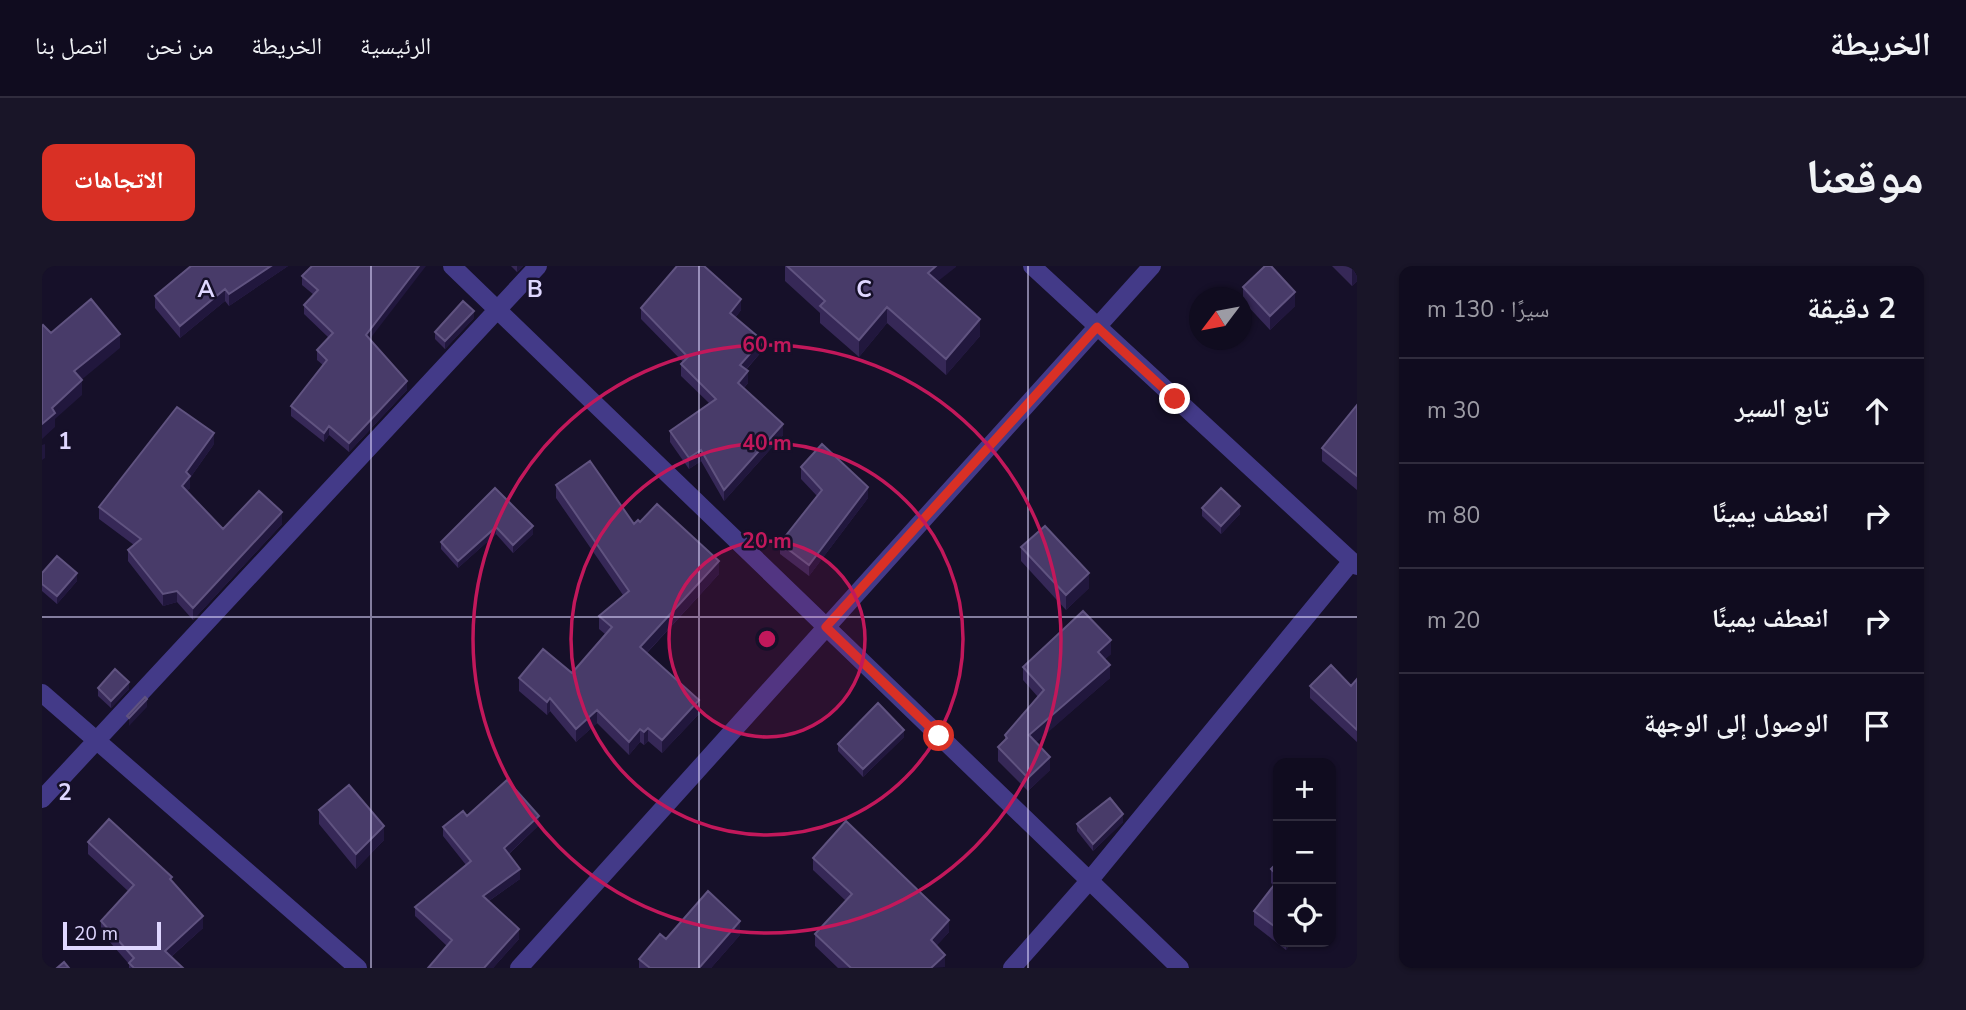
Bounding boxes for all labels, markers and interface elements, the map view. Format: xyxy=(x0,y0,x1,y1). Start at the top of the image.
text: الخريطة xyxy=(1830,22,1931,67)
text: اتصل بنا xyxy=(35,30,108,62)
text: من نحن xyxy=(146,30,213,62)
text: الخريطة xyxy=(251,30,322,62)
text: الرئيسية xyxy=(360,30,431,62)
text: موقعنا xyxy=(1806,143,1924,210)
button: الاتجاهات xyxy=(42,144,195,221)
text: A xyxy=(197,274,215,305)
text: B xyxy=(527,274,543,305)
text: C xyxy=(856,274,872,305)
north arrow xyxy=(1189,287,1252,350)
text: 2 دقيقة xyxy=(1807,288,1896,329)
text: سيرًا · 130 m xyxy=(1427,294,1549,325)
text: 60 m xyxy=(742,331,792,359)
route end xyxy=(1159,383,1190,414)
text: تابع السير xyxy=(1735,391,1829,426)
icon: ahead xyxy=(1858,392,1896,430)
text: 30 m xyxy=(1427,395,1480,426)
text: 1 xyxy=(58,426,72,457)
text: 40 m xyxy=(742,429,792,457)
text: انعطف يمينًا xyxy=(1712,496,1829,531)
icon: right xyxy=(1858,497,1896,535)
text: 80 m xyxy=(1427,500,1480,531)
text: 20 m xyxy=(742,527,792,555)
text: انعطف يمينًا xyxy=(1712,601,1829,636)
icon: right xyxy=(1858,602,1896,640)
text: 20 m xyxy=(1427,605,1480,636)
centre of rings xyxy=(755,627,779,651)
text: الوصول إلى الوجهة xyxy=(1644,706,1829,741)
icon: arrive xyxy=(1858,707,1896,745)
route start xyxy=(923,720,954,751)
map controls xyxy=(1273,758,1336,947)
button: + xyxy=(1273,758,1336,821)
text: 2 xyxy=(58,777,72,808)
button: − xyxy=(1273,821,1336,884)
button: locate xyxy=(1273,884,1336,947)
scale bar xyxy=(63,919,161,951)
text: 20 m xyxy=(74,921,118,947)

